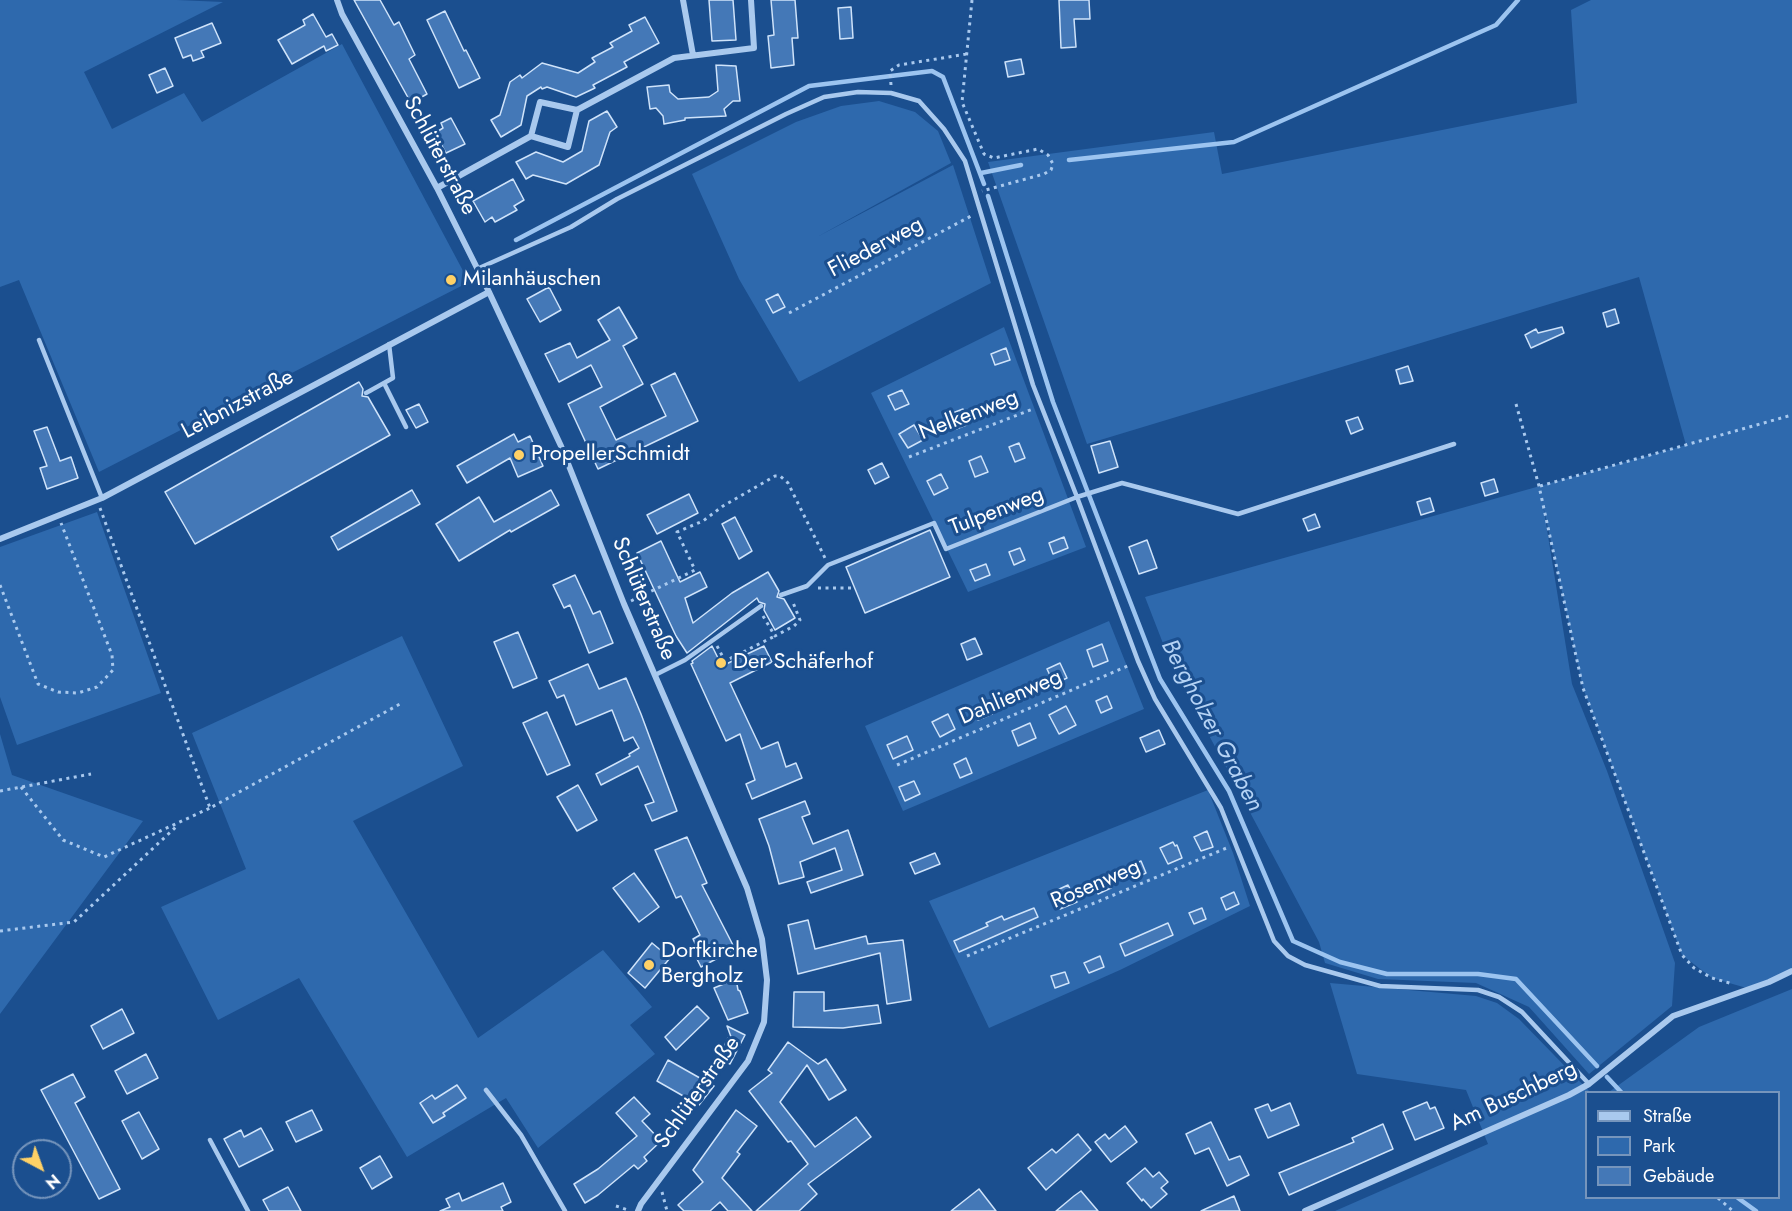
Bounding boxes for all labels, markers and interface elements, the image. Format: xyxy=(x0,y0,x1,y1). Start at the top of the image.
street label: Schlüterstraße xyxy=(397,92,481,220)
street label: Fliederweg xyxy=(824,212,928,284)
place label: Milanhäuschen xyxy=(463,267,601,293)
marker: Milanhäuschen xyxy=(444,273,458,287)
street label: Leibnizstraße xyxy=(178,364,298,446)
street label: Nelkenweg xyxy=(916,385,1022,447)
place label: PropellerSchmidt xyxy=(531,442,690,468)
marker: PropellerSchmidt xyxy=(512,448,526,462)
street label: Tulpenweg xyxy=(946,482,1048,542)
street label: Schlüterstraße xyxy=(605,534,681,664)
water label: Bergholzer Graben xyxy=(1154,635,1268,817)
place label: Der Schäferhof xyxy=(733,650,873,676)
marker: Der Schäferhof xyxy=(714,656,728,670)
street label: Dahlienweg xyxy=(956,665,1066,731)
street label: Rosenweg xyxy=(1047,854,1145,916)
place label: Dorfkirche Bergholz xyxy=(661,939,758,990)
marker: Dorfkirche Bergholz xyxy=(642,958,656,972)
street label: Schlüterstraße xyxy=(650,1032,746,1154)
street label: Am Buschberg xyxy=(1446,1056,1582,1138)
legend xyxy=(1585,1091,1780,1199)
text: Straße xyxy=(1643,1103,1691,1129)
text: Park xyxy=(1643,1133,1675,1159)
north arrow xyxy=(12,1139,72,1199)
text: Gebäude xyxy=(1643,1163,1714,1189)
text: N xyxy=(40,1169,65,1194)

